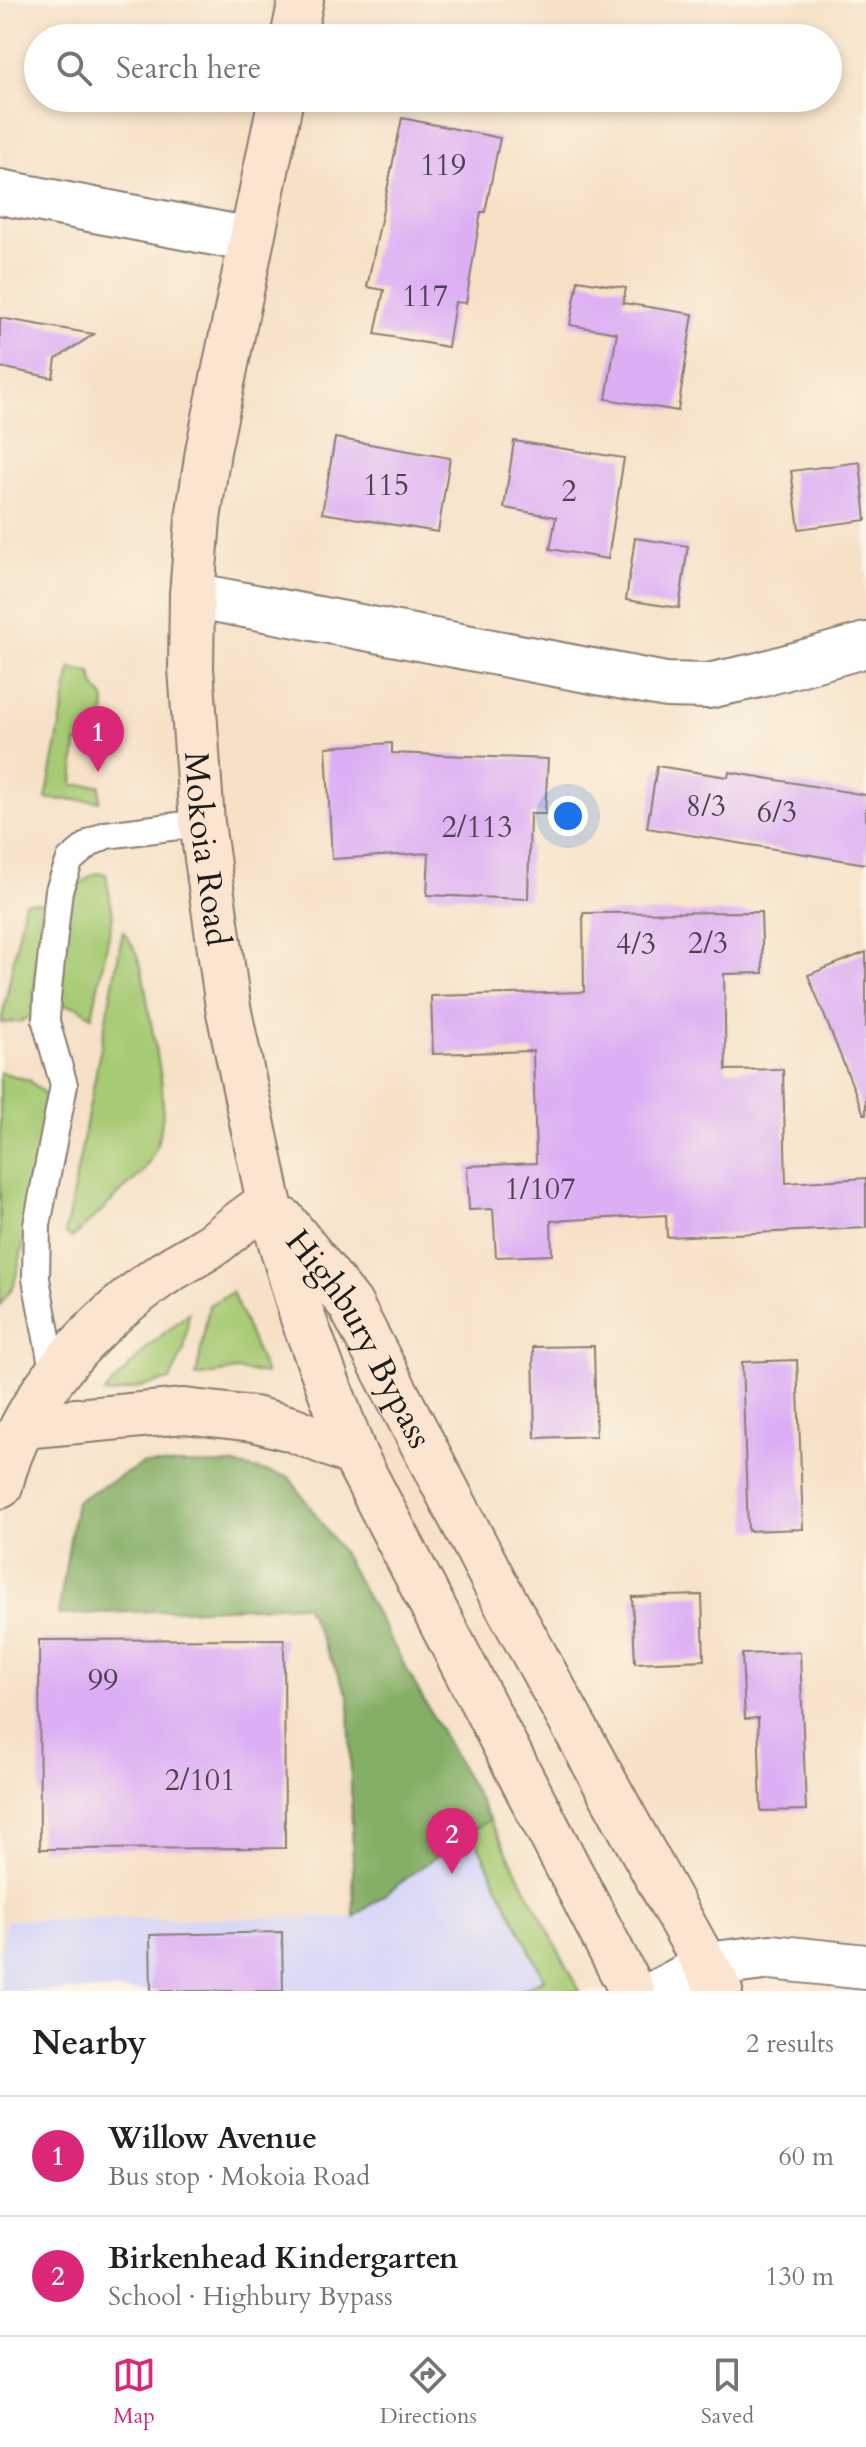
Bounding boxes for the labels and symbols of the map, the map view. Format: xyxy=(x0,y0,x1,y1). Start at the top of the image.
house number: 119 xyxy=(420,145,466,186)
house number: 117 xyxy=(402,276,448,317)
house number: 115 xyxy=(363,465,409,506)
house number: 2 xyxy=(561,471,577,512)
pin: 1 xyxy=(72,706,124,772)
street label: Mokoia Road xyxy=(173,750,241,949)
house number: 8/3 xyxy=(686,786,726,827)
house number: 6/3 xyxy=(757,792,797,833)
your location xyxy=(548,796,588,836)
house number: 2/113 xyxy=(441,807,513,848)
house number: 2/3 xyxy=(688,923,728,964)
house number: 4/3 xyxy=(616,924,656,965)
house number: 1/107 xyxy=(504,1169,576,1210)
street label: Highbury Bypass xyxy=(275,1220,443,1456)
house number: 99 xyxy=(88,1660,118,1701)
house number: 2/101 xyxy=(164,1760,236,1801)
pin: 2 xyxy=(426,1808,478,1874)

